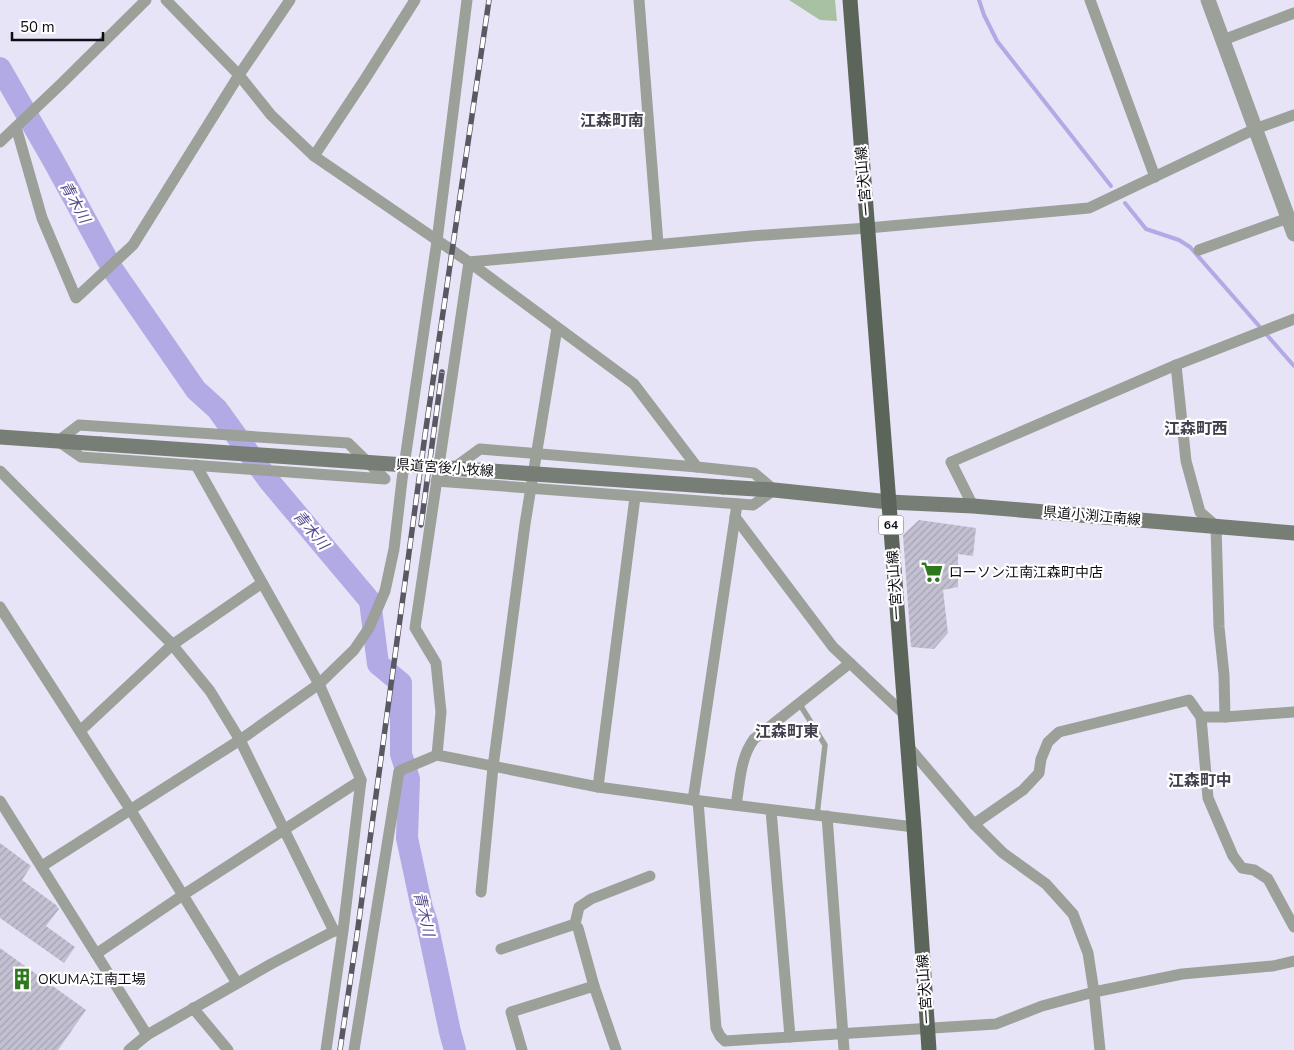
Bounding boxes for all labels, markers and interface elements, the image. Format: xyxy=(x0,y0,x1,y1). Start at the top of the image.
scale bar xyxy=(12,10,104,42)
text: 50 m xyxy=(20,17,55,37)
district label: 江森町南 xyxy=(580,110,644,132)
street label: 一宮犬山線 xyxy=(851,145,877,217)
water label: 青木川 xyxy=(55,177,96,228)
district label: 江森町西 xyxy=(1164,418,1228,440)
street label: 県道宮後小牧線 xyxy=(395,455,495,481)
street label: 県道小渕江南線 xyxy=(1042,502,1142,530)
water label: 青木川 xyxy=(289,506,334,555)
road number: 64 xyxy=(878,516,904,534)
street label: 一宮犬山線 xyxy=(883,549,907,621)
supermarket icon: ローソン江南江森町中店 xyxy=(919,559,945,585)
place label: ローソン江南江森町中店 xyxy=(949,563,1103,582)
district label: 江森町東 xyxy=(755,721,819,743)
district label: 江森町中 xyxy=(1168,770,1232,792)
water label: 青木川 xyxy=(409,890,439,940)
street label: 一宮犬山線 xyxy=(913,953,937,1025)
building icon: OKUMA江南工場 xyxy=(9,966,35,992)
place label: OKUMA江南工場 xyxy=(38,970,146,989)

